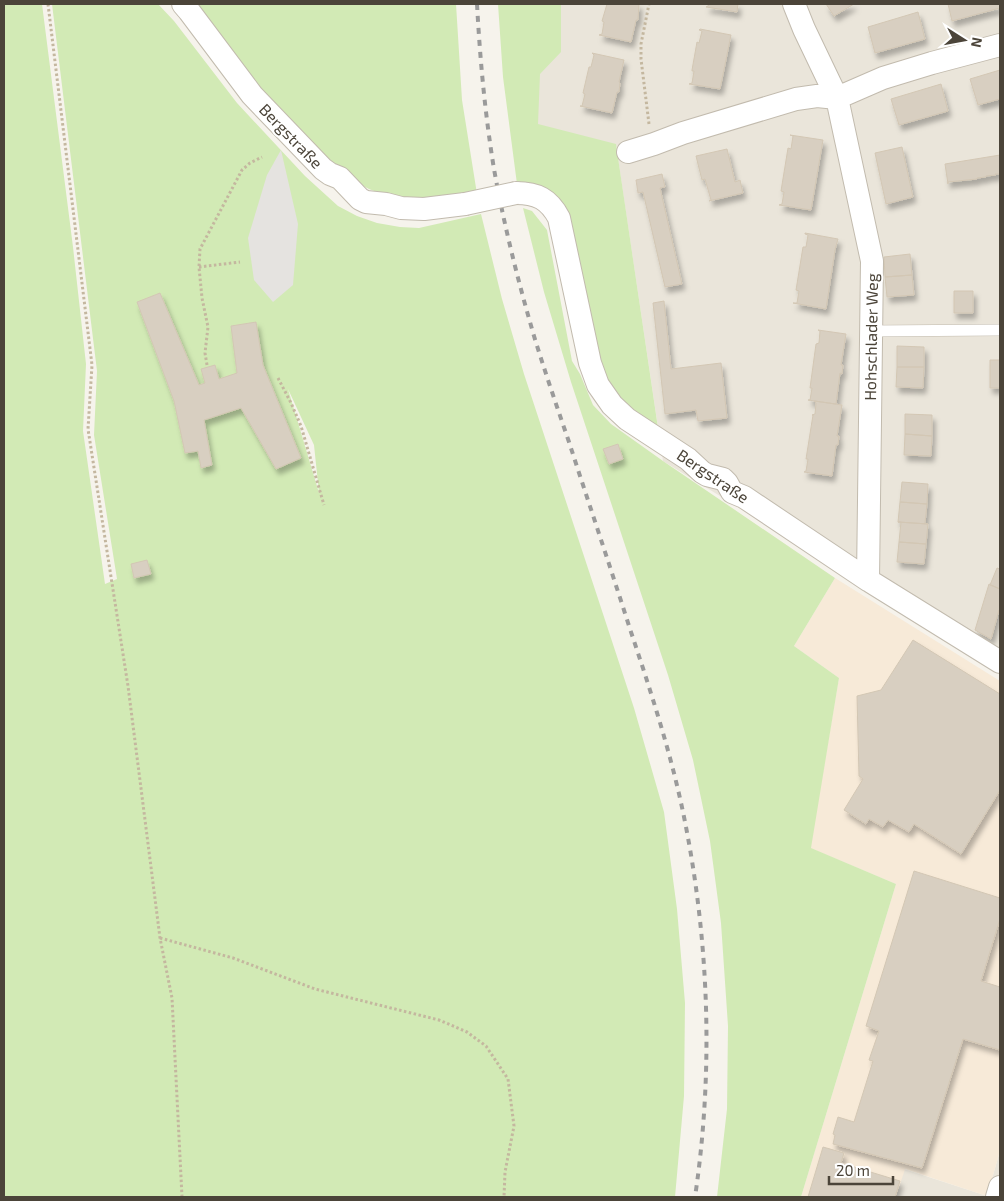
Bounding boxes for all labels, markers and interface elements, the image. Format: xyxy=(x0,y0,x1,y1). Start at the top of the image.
north arrow xyxy=(939,15,989,65)
text: N xyxy=(968,36,987,49)
street label: Bergstraße xyxy=(256,99,327,172)
street label: Hohschlader Weg xyxy=(860,273,881,401)
street label: Bergstraße xyxy=(674,445,753,507)
scale bar xyxy=(829,1154,893,1186)
text: 20 m xyxy=(836,1161,870,1179)

